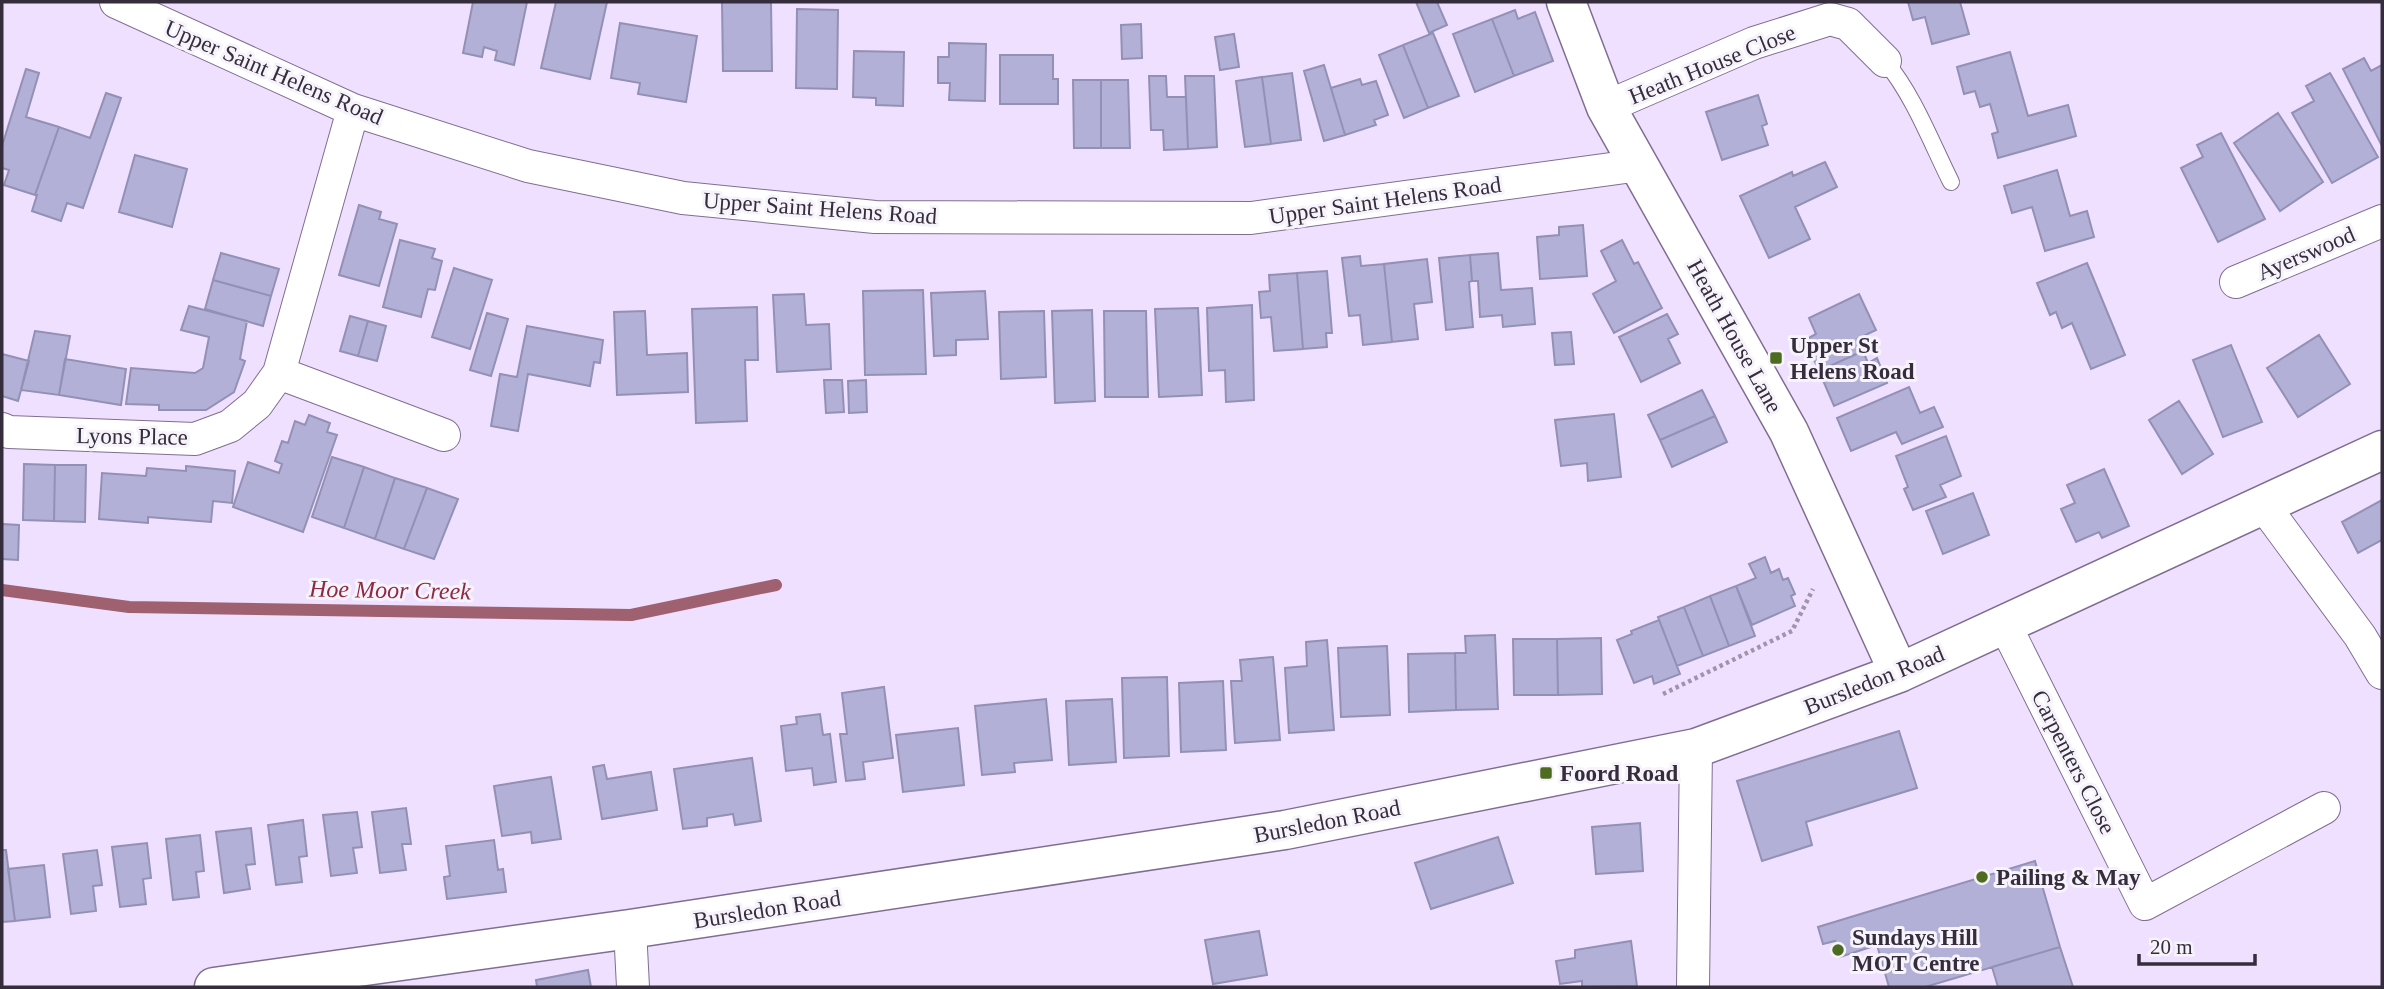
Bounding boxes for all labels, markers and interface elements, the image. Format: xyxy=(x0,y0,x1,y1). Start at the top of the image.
street label: Upper Saint Helens Road xyxy=(161,15,387,130)
street label: Heath House Close xyxy=(1625,20,1799,109)
street label: Upper Saint Helens Road xyxy=(1267,172,1503,229)
street label: Upper Saint Helens Road xyxy=(702,188,938,229)
street label: Ayerswood xyxy=(2253,221,2359,285)
street label: Heath House Lane xyxy=(1682,255,1787,417)
place label: Upper St Helens Road xyxy=(1790,333,1915,384)
marker: Upper St Helens Road xyxy=(1768,350,1784,366)
street label: Lyons Place xyxy=(76,423,188,450)
water label: Hoe Moor Creek xyxy=(308,576,471,604)
street label: Bursledon Road xyxy=(1800,641,1948,720)
street label: Carpenters Close xyxy=(2027,686,2121,838)
place label: Foord Road xyxy=(1560,761,1678,786)
marker: Foord Road xyxy=(1538,765,1554,781)
street label: Bursledon Road xyxy=(1252,795,1403,848)
place label: Pailing & May xyxy=(1996,865,2141,890)
marker: Pailing & May xyxy=(1974,869,1990,885)
street label: Bursledon Road xyxy=(692,885,843,933)
scale bar xyxy=(2139,922,2254,966)
place label: Sundays Hill MOT Centre xyxy=(1852,925,1980,976)
text: 20 m xyxy=(2150,935,2193,959)
marker: Sundays Hill MOT Centre xyxy=(1830,942,1846,958)

